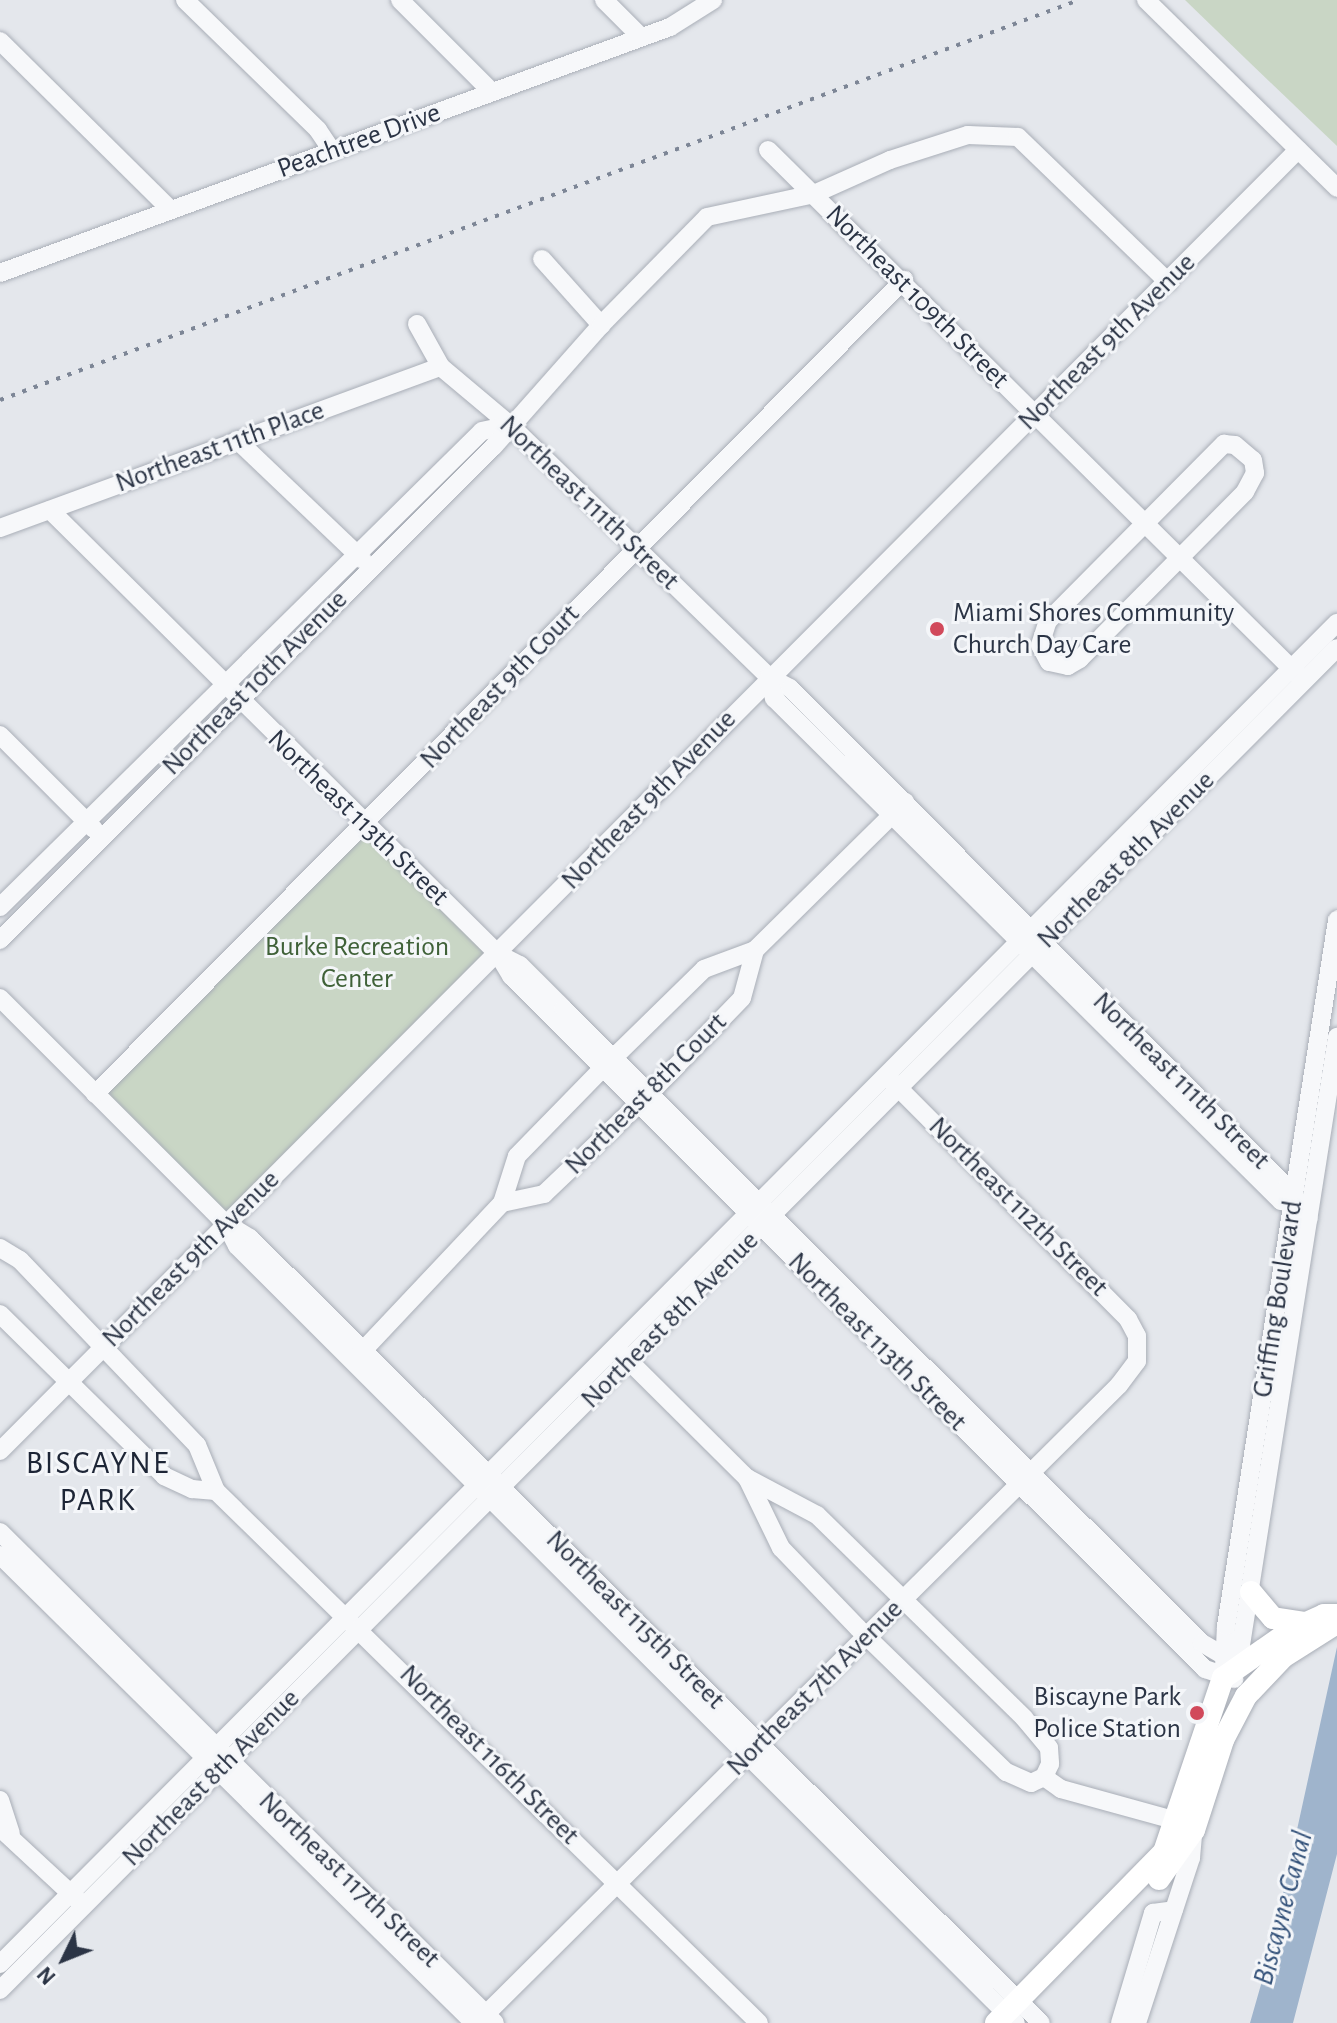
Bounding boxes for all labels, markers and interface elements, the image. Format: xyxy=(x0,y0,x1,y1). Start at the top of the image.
street label: Peachtree Drive xyxy=(273,96,445,186)
street label: Northeast 109th Street xyxy=(818,198,1016,396)
street label: Northeast 9th Avenue xyxy=(1011,246,1203,438)
street label: Northeast 11th Place xyxy=(111,394,329,500)
street label: Northeast 111th Street xyxy=(492,409,686,597)
street label: Northeast 10th Avenue xyxy=(155,583,355,783)
place label: Miami Shores Community Church Day Care xyxy=(953,596,1234,662)
street label: Northeast 9th Court xyxy=(413,598,587,776)
marker: Miami Shores Community Church Day Care xyxy=(928,620,946,638)
street label: Northeast 9th Avenue xyxy=(555,703,743,897)
street label: Northeast 113th Street xyxy=(260,723,456,913)
street label: Northeast 8th Avenue xyxy=(1030,764,1222,956)
park label: Burke Recreation Center xyxy=(265,930,449,996)
street label: Northeast 111th Street xyxy=(1085,985,1277,1177)
street label: Northeast 8th Court xyxy=(558,1006,734,1182)
street label: Northeast 112th Street xyxy=(921,1110,1115,1304)
street label: Northeast 9th Avenue xyxy=(95,1163,287,1355)
street label: Griffing Boulevard xyxy=(1246,1198,1310,1400)
street label: Northeast 8th Avenue xyxy=(574,1224,766,1416)
street label: Northeast 113th Street xyxy=(781,1246,973,1438)
district label: BISCAYNE PARK xyxy=(26,1445,170,1520)
street label: Northeast 115th Street xyxy=(539,1524,731,1716)
street label: Northeast 7th Avenue xyxy=(720,1593,910,1783)
street label: Northeast 116th Street xyxy=(392,1658,586,1852)
place label: Biscayne Park Police Station xyxy=(1033,1680,1181,1746)
street label: Northeast 8th Avenue xyxy=(115,1682,307,1874)
marker: Biscayne Park Police Station xyxy=(1188,1704,1206,1722)
street label: Northeast 117th Street xyxy=(251,1785,447,1975)
water label: Biscayne Canal xyxy=(1245,1827,1321,1989)
north arrow xyxy=(24,1919,104,1999)
text: N xyxy=(33,1962,60,1988)

